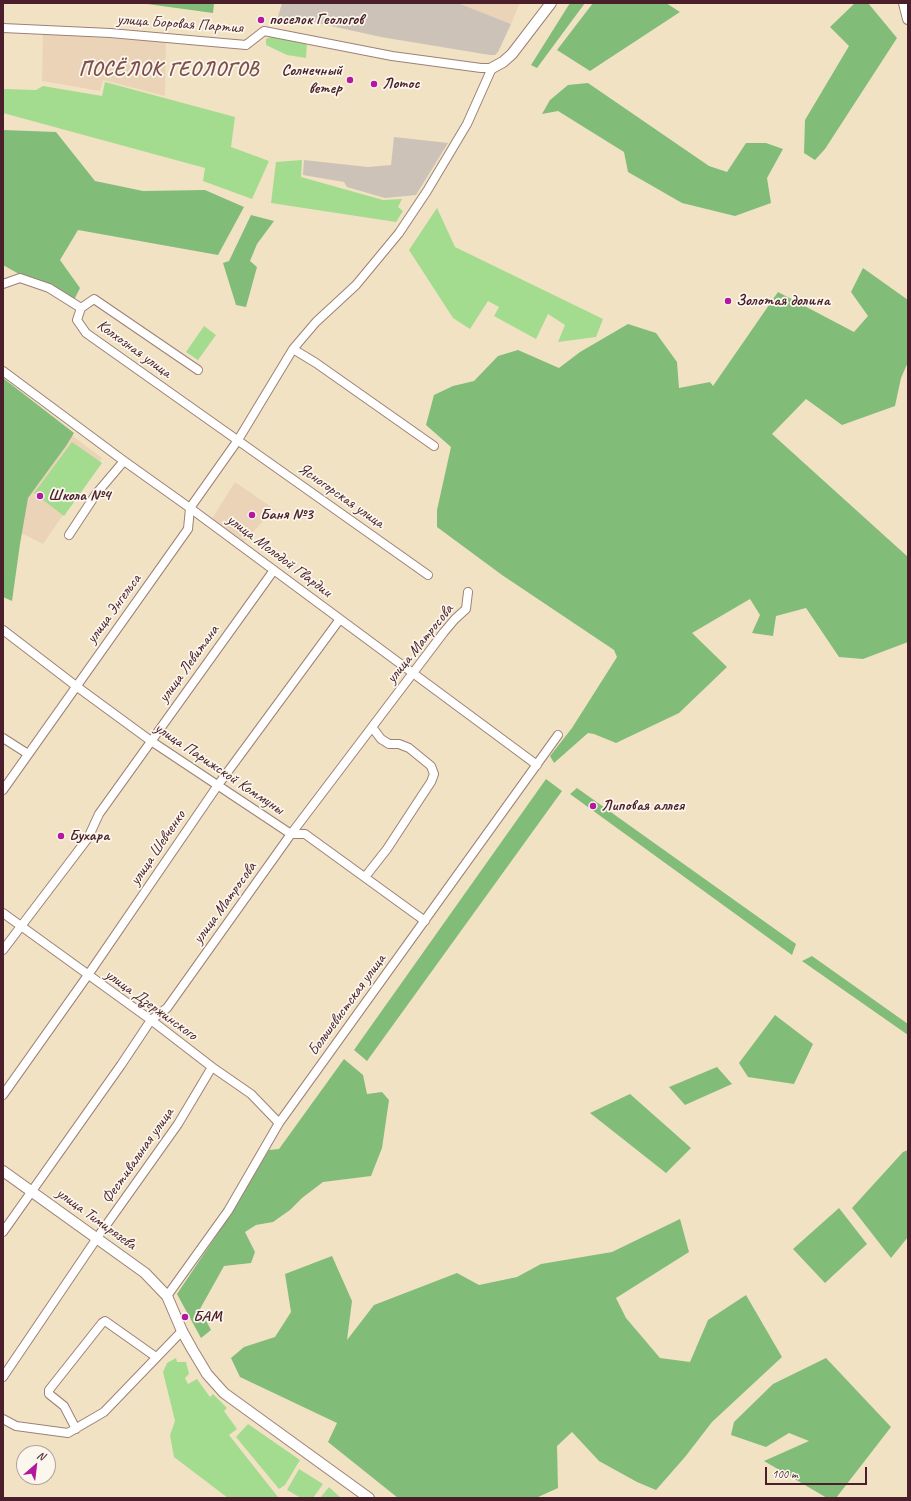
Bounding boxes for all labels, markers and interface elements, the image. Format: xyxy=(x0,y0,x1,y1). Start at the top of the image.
street label: улица Боровая Партия xyxy=(116,10,244,38)
place label: поселок Геологов xyxy=(269,10,364,30)
marker: поселок Геологов xyxy=(256,15,266,25)
district label: ПОСЁЛОК ГЕОЛОГОВ xyxy=(76,58,262,82)
place label: Солнечный ветер xyxy=(282,61,342,99)
place label: Лотос xyxy=(382,74,419,94)
marker: Солнечный ветер xyxy=(345,75,355,85)
marker: Лотос xyxy=(369,79,379,89)
place label: Золотая долина xyxy=(736,291,830,311)
marker: Золотая долина xyxy=(723,296,733,306)
street label: Колхозная улица xyxy=(93,316,175,382)
street label: Ясногорская улица xyxy=(294,459,388,533)
place label: Школа №4 xyxy=(48,486,110,506)
marker: Школа №4 xyxy=(35,491,45,501)
place label: Баня №3 xyxy=(260,505,313,525)
street label: улица Молодой Гвардии xyxy=(223,510,335,602)
marker: Баня №3 xyxy=(247,510,257,520)
street label: улица Энгельса xyxy=(82,571,146,647)
street label: улица Матросова xyxy=(382,601,458,687)
street label: улица Левитана xyxy=(154,622,224,706)
street label: улица Парижской Коммуны xyxy=(151,719,287,819)
place label: Липовая аллея xyxy=(601,796,684,816)
marker: Липовая аллея xyxy=(588,801,598,811)
street label: улица Шевченко xyxy=(126,807,190,889)
place label: Бухара xyxy=(69,826,109,846)
marker: Бухара xyxy=(56,831,66,841)
street label: улица Матросова xyxy=(189,858,261,948)
street label: Большевистская улица xyxy=(304,951,390,1059)
street label: улица Дзержинского xyxy=(101,965,201,1045)
street label: Фестивальная улица xyxy=(98,1104,178,1208)
street label: улица Тимирязева xyxy=(52,1184,140,1254)
place label: БАМ xyxy=(193,1307,222,1327)
marker: БАМ xyxy=(180,1312,190,1322)
north arrow xyxy=(16,1445,56,1485)
text: N xyxy=(35,1448,47,1463)
scale bar xyxy=(767,1459,869,1485)
text: 100 m xyxy=(772,1466,798,1482)

